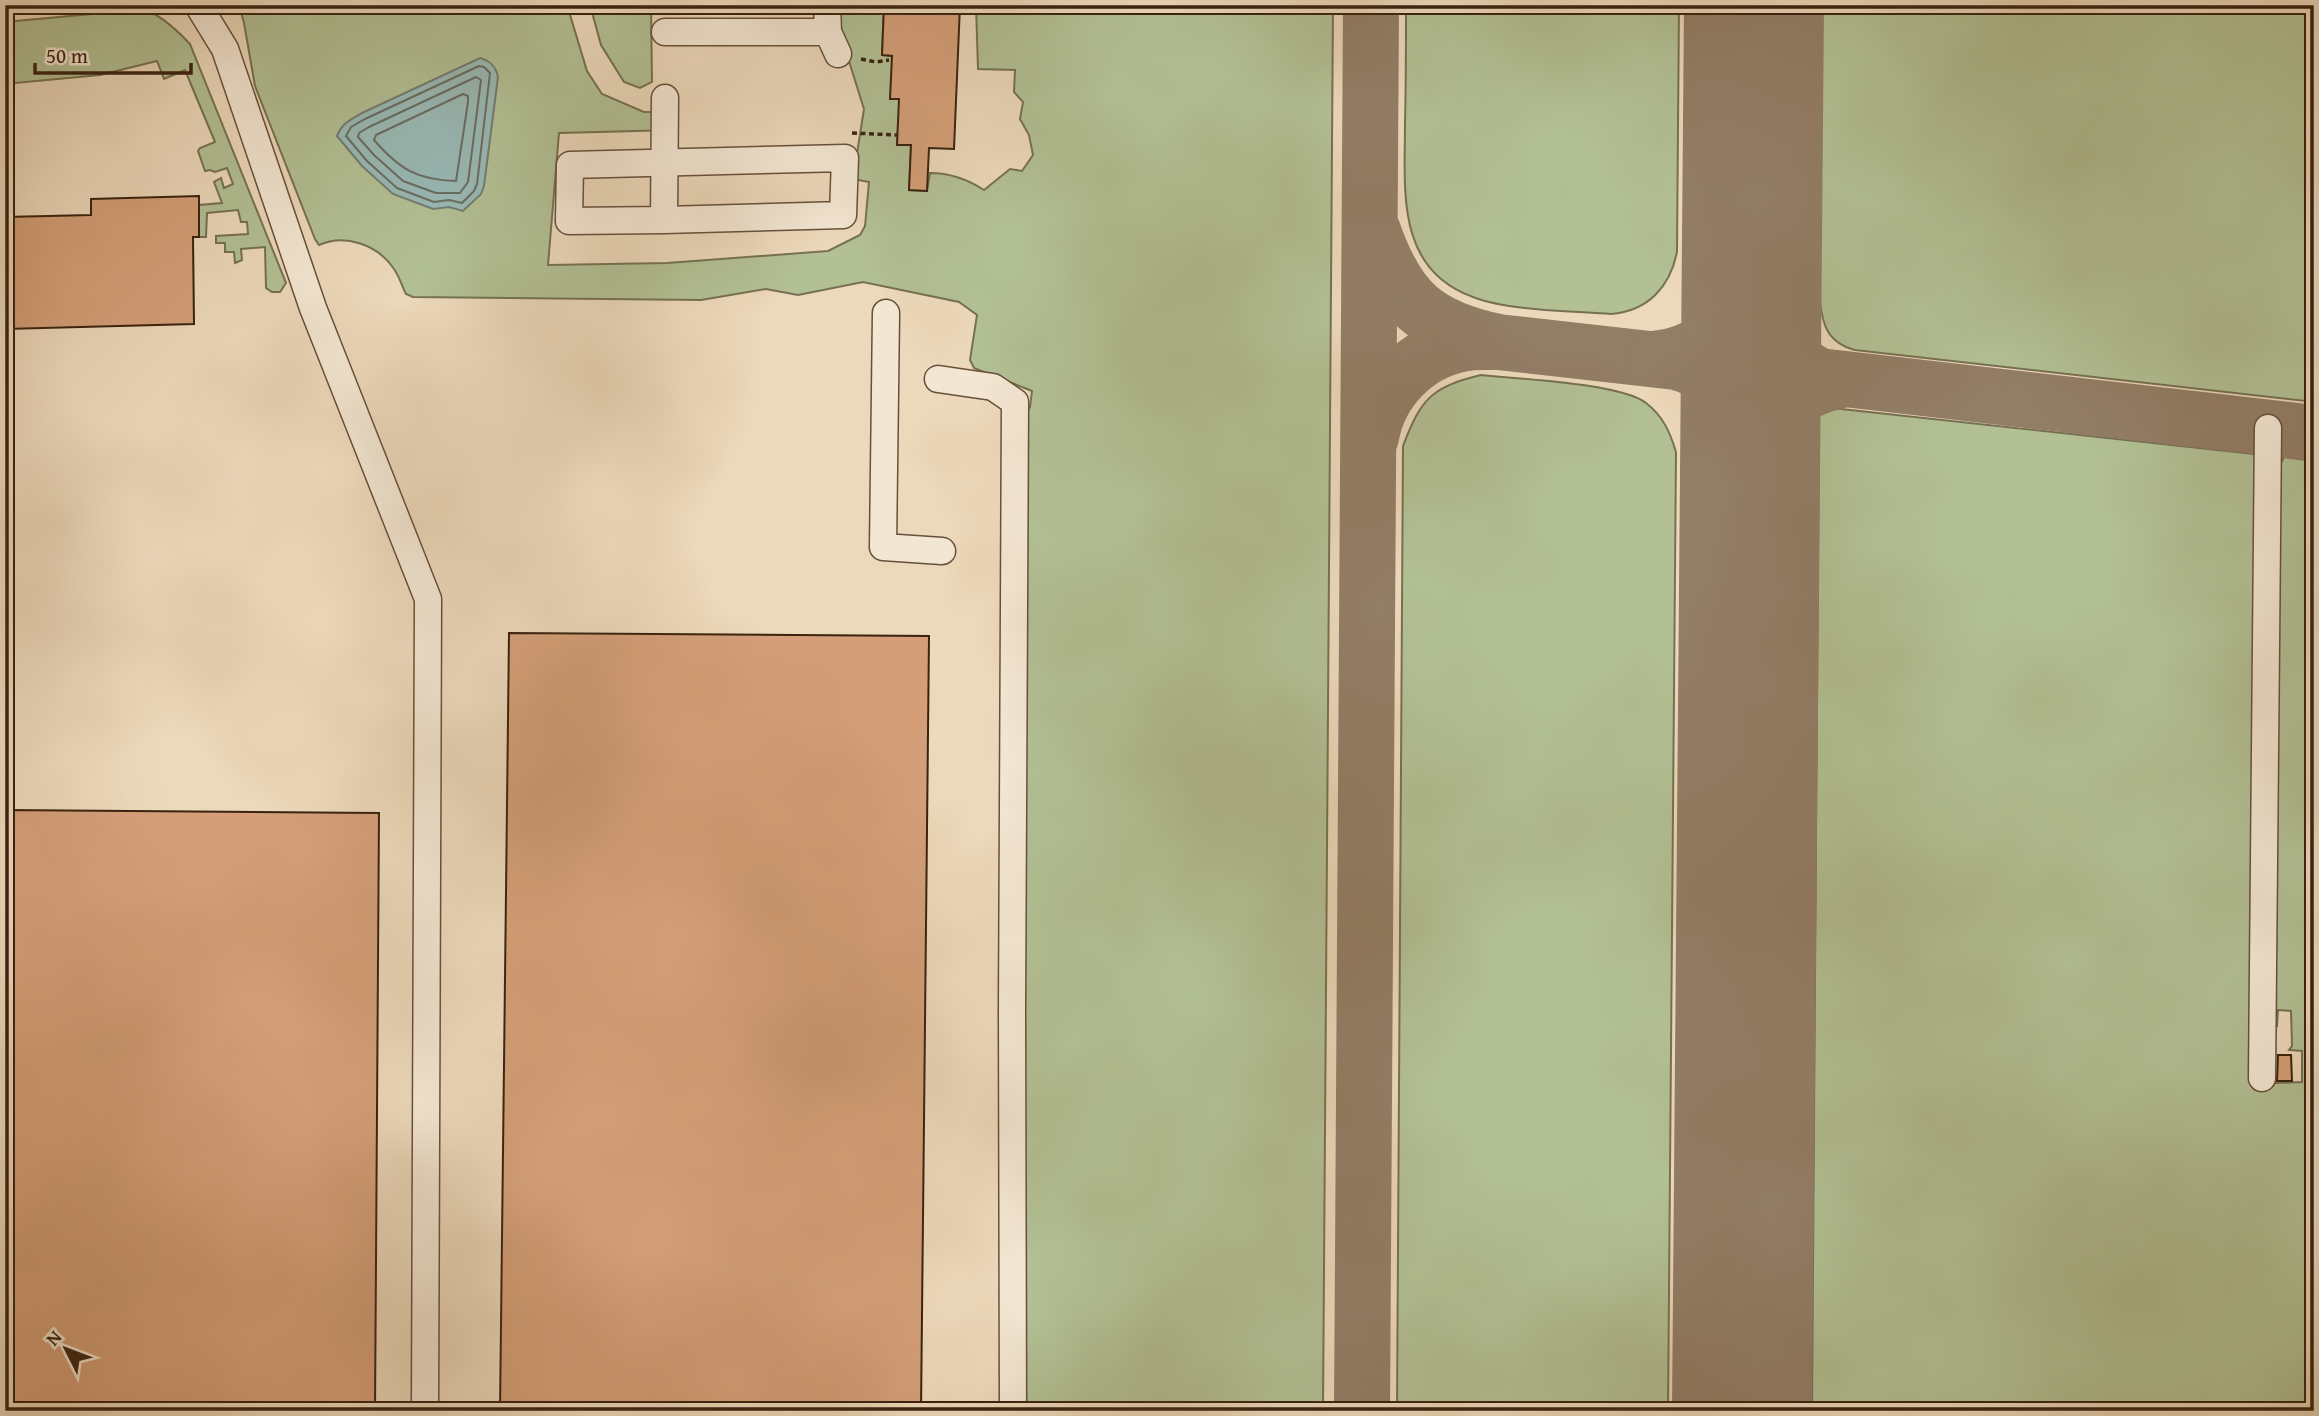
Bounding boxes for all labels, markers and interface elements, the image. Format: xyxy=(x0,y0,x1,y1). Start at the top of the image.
scale bar xyxy=(35,32,191,76)
text: 50 m xyxy=(46,40,88,71)
north arrow xyxy=(32,1314,102,1384)
text: N xyxy=(39,1323,68,1352)

